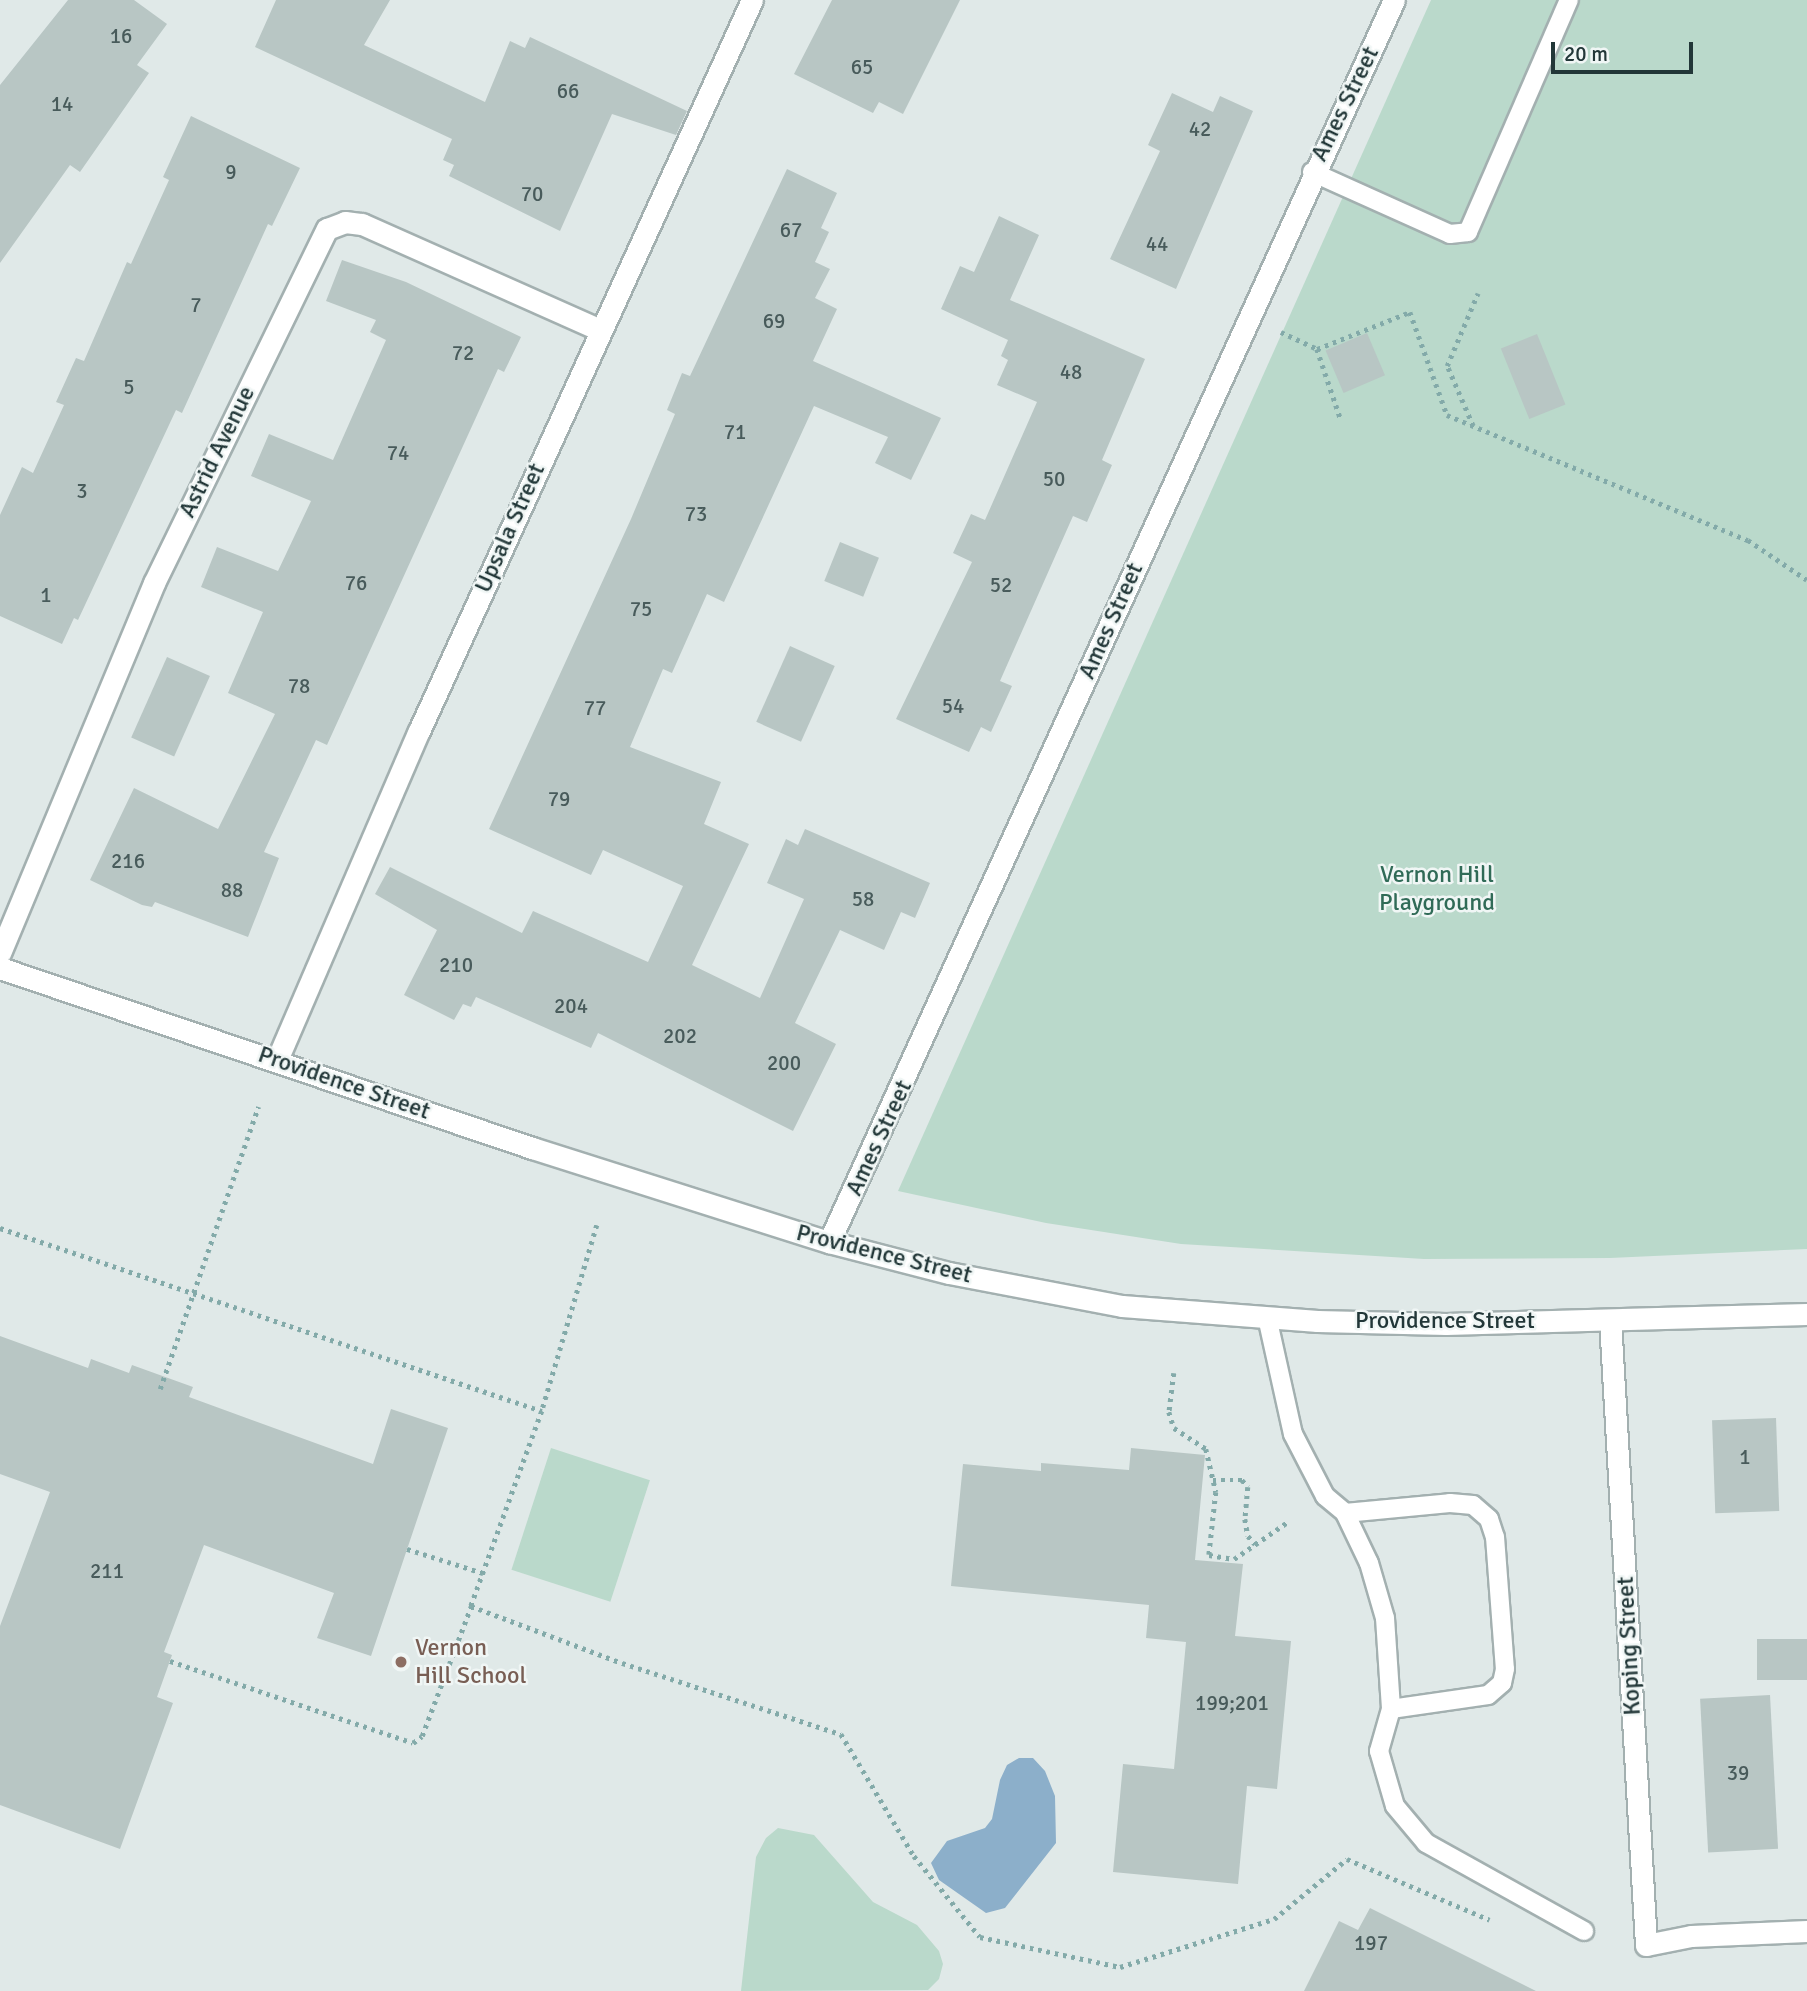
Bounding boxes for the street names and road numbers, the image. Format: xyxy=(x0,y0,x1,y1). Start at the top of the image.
street label: Ames Street xyxy=(1305,42,1385,166)
street label: Astrid Avenue xyxy=(173,382,261,522)
street label: Upsala Street xyxy=(469,459,551,597)
street label: Ames Street xyxy=(1073,558,1149,684)
street label: Providence Street xyxy=(254,1040,434,1126)
street label: Ames Street xyxy=(840,1076,918,1200)
street label: Providence Street xyxy=(793,1218,975,1290)
street label: Providence Street xyxy=(1355,1307,1535,1335)
street label: Koping Street xyxy=(1611,1576,1647,1716)

